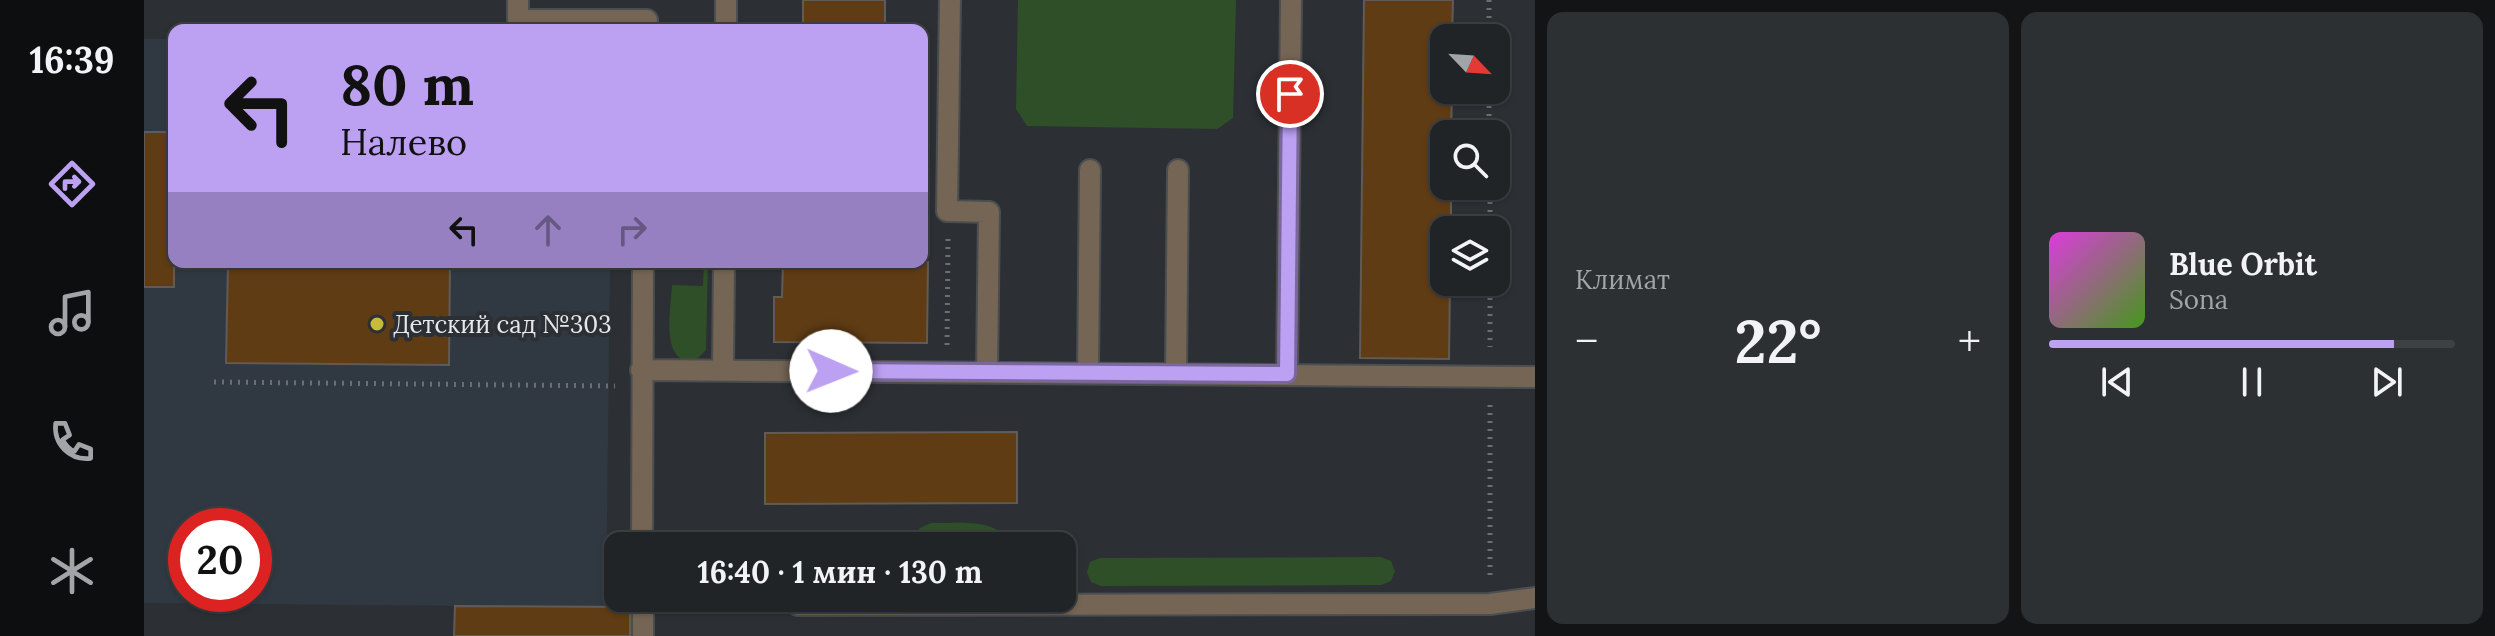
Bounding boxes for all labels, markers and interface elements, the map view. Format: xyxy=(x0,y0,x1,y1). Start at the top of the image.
north arrow xyxy=(1430,24,1510,104)
map controls xyxy=(1430,24,1510,296)
text: 16:39 xyxy=(29,37,115,83)
text: 80 m xyxy=(340,49,474,120)
icon: left xyxy=(208,56,312,160)
pin xyxy=(1256,60,1324,128)
icon: arrive xyxy=(1268,72,1312,116)
text: Налево xyxy=(340,119,467,165)
button: search xyxy=(1430,120,1510,200)
icon: directions xyxy=(44,156,100,212)
icon: left xyxy=(442,208,486,252)
icon: ahead xyxy=(526,208,570,252)
icon: right xyxy=(610,208,654,252)
button: layers xyxy=(1430,216,1510,296)
text: Blue Orbit xyxy=(2169,245,2317,283)
text: Климат xyxy=(1575,263,1670,296)
text: Sona xyxy=(2169,283,2228,316)
icon: music xyxy=(44,285,100,341)
text: 22° xyxy=(1735,303,1821,379)
place label: Детский сад №303 xyxy=(393,309,612,340)
text: − xyxy=(1575,313,1598,369)
text: + xyxy=(1958,313,1981,369)
marker: Детский сад №303 xyxy=(368,315,386,333)
position arrow xyxy=(789,329,873,413)
icon: previous xyxy=(2095,360,2139,404)
icon: pause xyxy=(2230,360,2274,404)
icon: next xyxy=(2365,360,2409,404)
icon: phone xyxy=(44,414,100,470)
speed limit sign: 20 xyxy=(168,508,272,612)
icon: climate xyxy=(44,543,100,599)
text: 16:40 · 1 мин · 130 m xyxy=(698,553,982,591)

